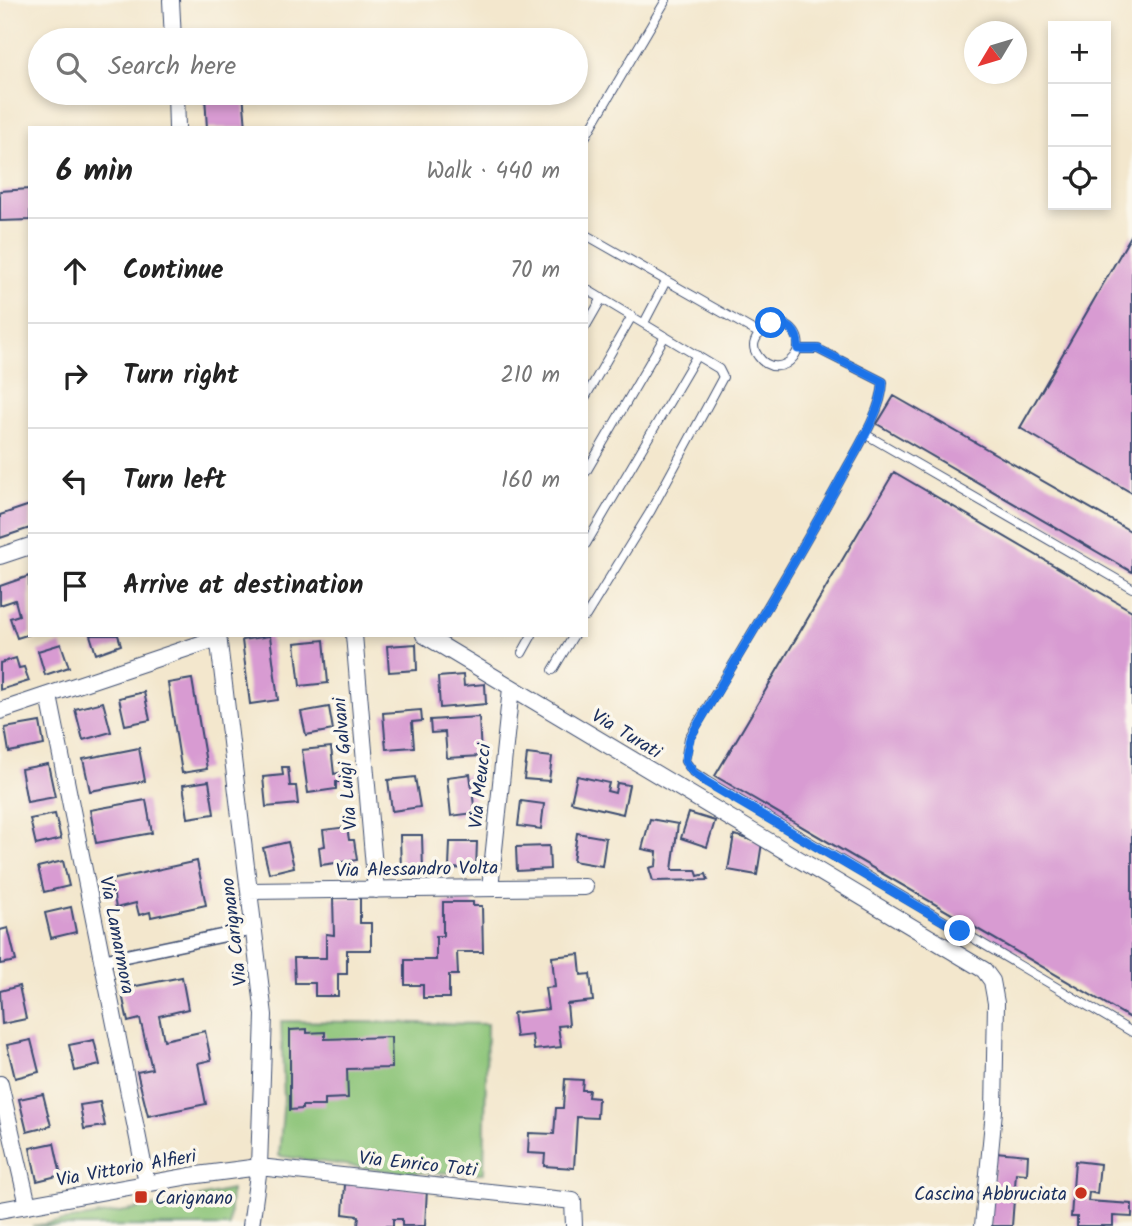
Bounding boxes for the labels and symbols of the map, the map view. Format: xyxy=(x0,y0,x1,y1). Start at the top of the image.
north arrow xyxy=(964,21,1027,84)
route start xyxy=(755,307,786,338)
street label: Via Luigi Galvani xyxy=(325,695,367,831)
street label: Via Turati xyxy=(585,702,668,768)
street label: Via Meucci xyxy=(462,741,501,830)
street label: Via Alessandro Volta xyxy=(335,854,499,886)
street label: Via Lamarmora xyxy=(90,874,142,997)
street label: Via Carignano xyxy=(213,876,257,988)
route end xyxy=(944,915,975,946)
street label: Via Vittorio Alfieri xyxy=(54,1142,200,1196)
street label: Via Enrico Toti xyxy=(357,1144,480,1186)
place label: Cascina Abbruciata xyxy=(914,1180,1067,1210)
place label: Carignano xyxy=(155,1184,233,1214)
marker: Cascina Abbruciata xyxy=(1073,1185,1089,1201)
marker: Carignano xyxy=(133,1189,149,1205)

